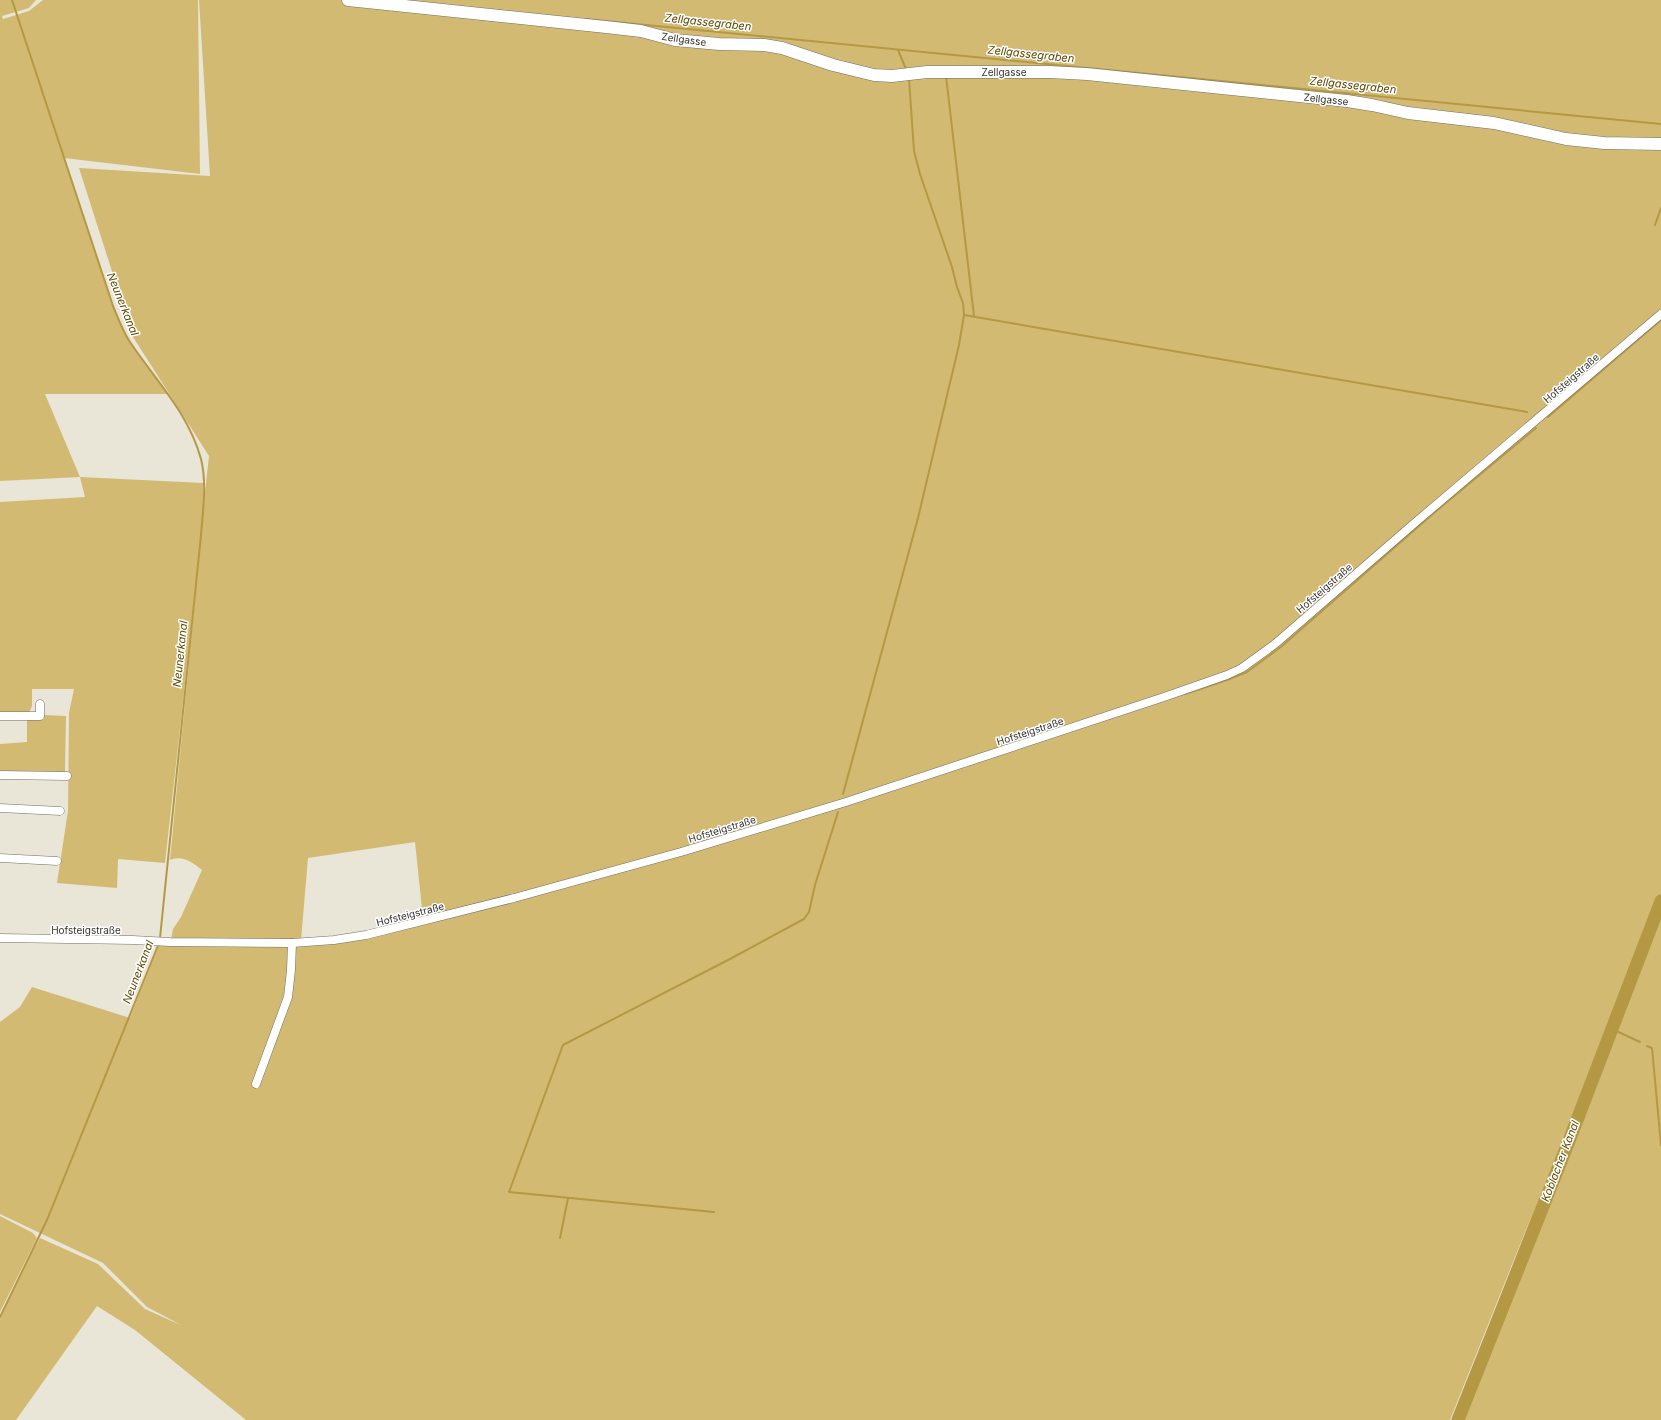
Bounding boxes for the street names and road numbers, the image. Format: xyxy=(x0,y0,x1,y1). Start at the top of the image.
street label: Zellgasse xyxy=(661,30,707,48)
street label: Zellgasse xyxy=(981,66,1027,78)
street label: Zellgasse xyxy=(1303,91,1349,107)
street label: Hofsteigstraße xyxy=(1541,351,1601,405)
street label: Hofsteigstraße xyxy=(1294,561,1354,615)
street label: Hofsteigstraße xyxy=(995,714,1065,747)
street label: Hofsteigstraße xyxy=(687,813,757,845)
street label: Hofsteigstraße xyxy=(375,900,445,928)
street label: Hofsteigstraße xyxy=(51,924,121,936)

